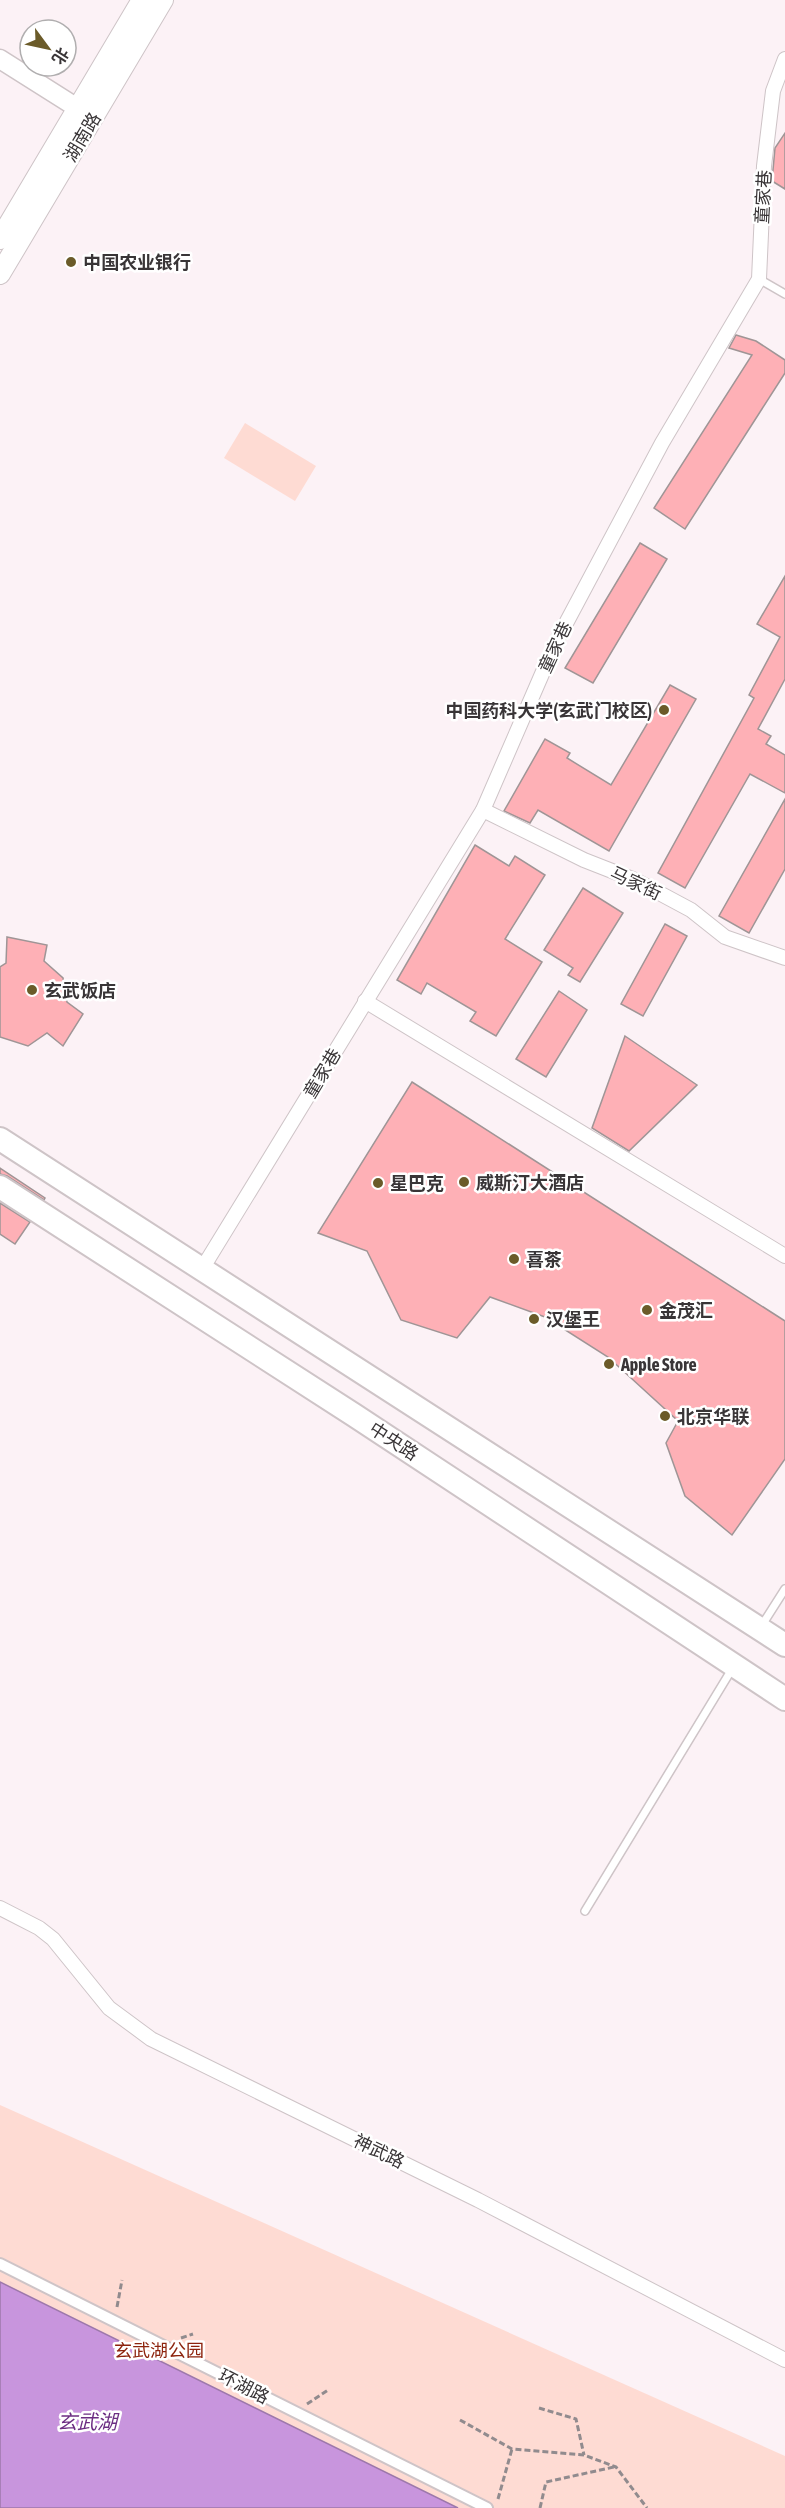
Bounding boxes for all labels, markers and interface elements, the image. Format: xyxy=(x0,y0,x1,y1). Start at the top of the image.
north arrow xyxy=(18,18,78,78)
text: 北 xyxy=(49,45,72,68)
street label: 湖南路 xyxy=(59,108,105,166)
street label: 童家巷 xyxy=(751,169,775,225)
place label: 中国农业银行 xyxy=(83,252,191,273)
marker: 中国农业银行 xyxy=(64,255,78,269)
street label: 童家巷 xyxy=(534,618,576,676)
place label: 中国药科大学(玄武门校区) xyxy=(445,700,652,721)
marker: 中国药科大学(玄武门校区) xyxy=(657,703,671,717)
street label: 马家街 xyxy=(607,862,665,904)
place label: 玄武饭店 xyxy=(44,980,116,1001)
marker: 玄武饭店 xyxy=(25,983,39,997)
street label: 童家巷 xyxy=(299,1044,345,1102)
place label: 威斯汀大酒店 xyxy=(476,1172,584,1193)
place label: 星巴克 xyxy=(390,1173,444,1194)
marker: 威斯汀大酒店 xyxy=(457,1175,471,1189)
marker: 星巴克 xyxy=(371,1176,385,1190)
place label: 喜茶 xyxy=(526,1249,562,1270)
marker: 喜茶 xyxy=(507,1252,521,1266)
place label: 金茂汇 xyxy=(659,1300,713,1321)
marker: 金茂汇 xyxy=(640,1303,654,1317)
place label: 汉堡王 xyxy=(546,1309,600,1330)
marker: 汉堡王 xyxy=(527,1312,541,1326)
place label: Apple Store xyxy=(620,1354,697,1375)
marker: Apple Store xyxy=(602,1357,616,1371)
place label: 北京华联 xyxy=(677,1406,750,1427)
marker: 北京华联 xyxy=(658,1409,672,1423)
street label: 中央路 xyxy=(366,1417,422,1465)
street label: 神武路 xyxy=(350,2130,408,2172)
park label: 玄武湖公园 xyxy=(114,2340,204,2361)
street label: 环湖路 xyxy=(215,2364,273,2408)
water label: 玄武湖 xyxy=(57,2410,120,2433)

